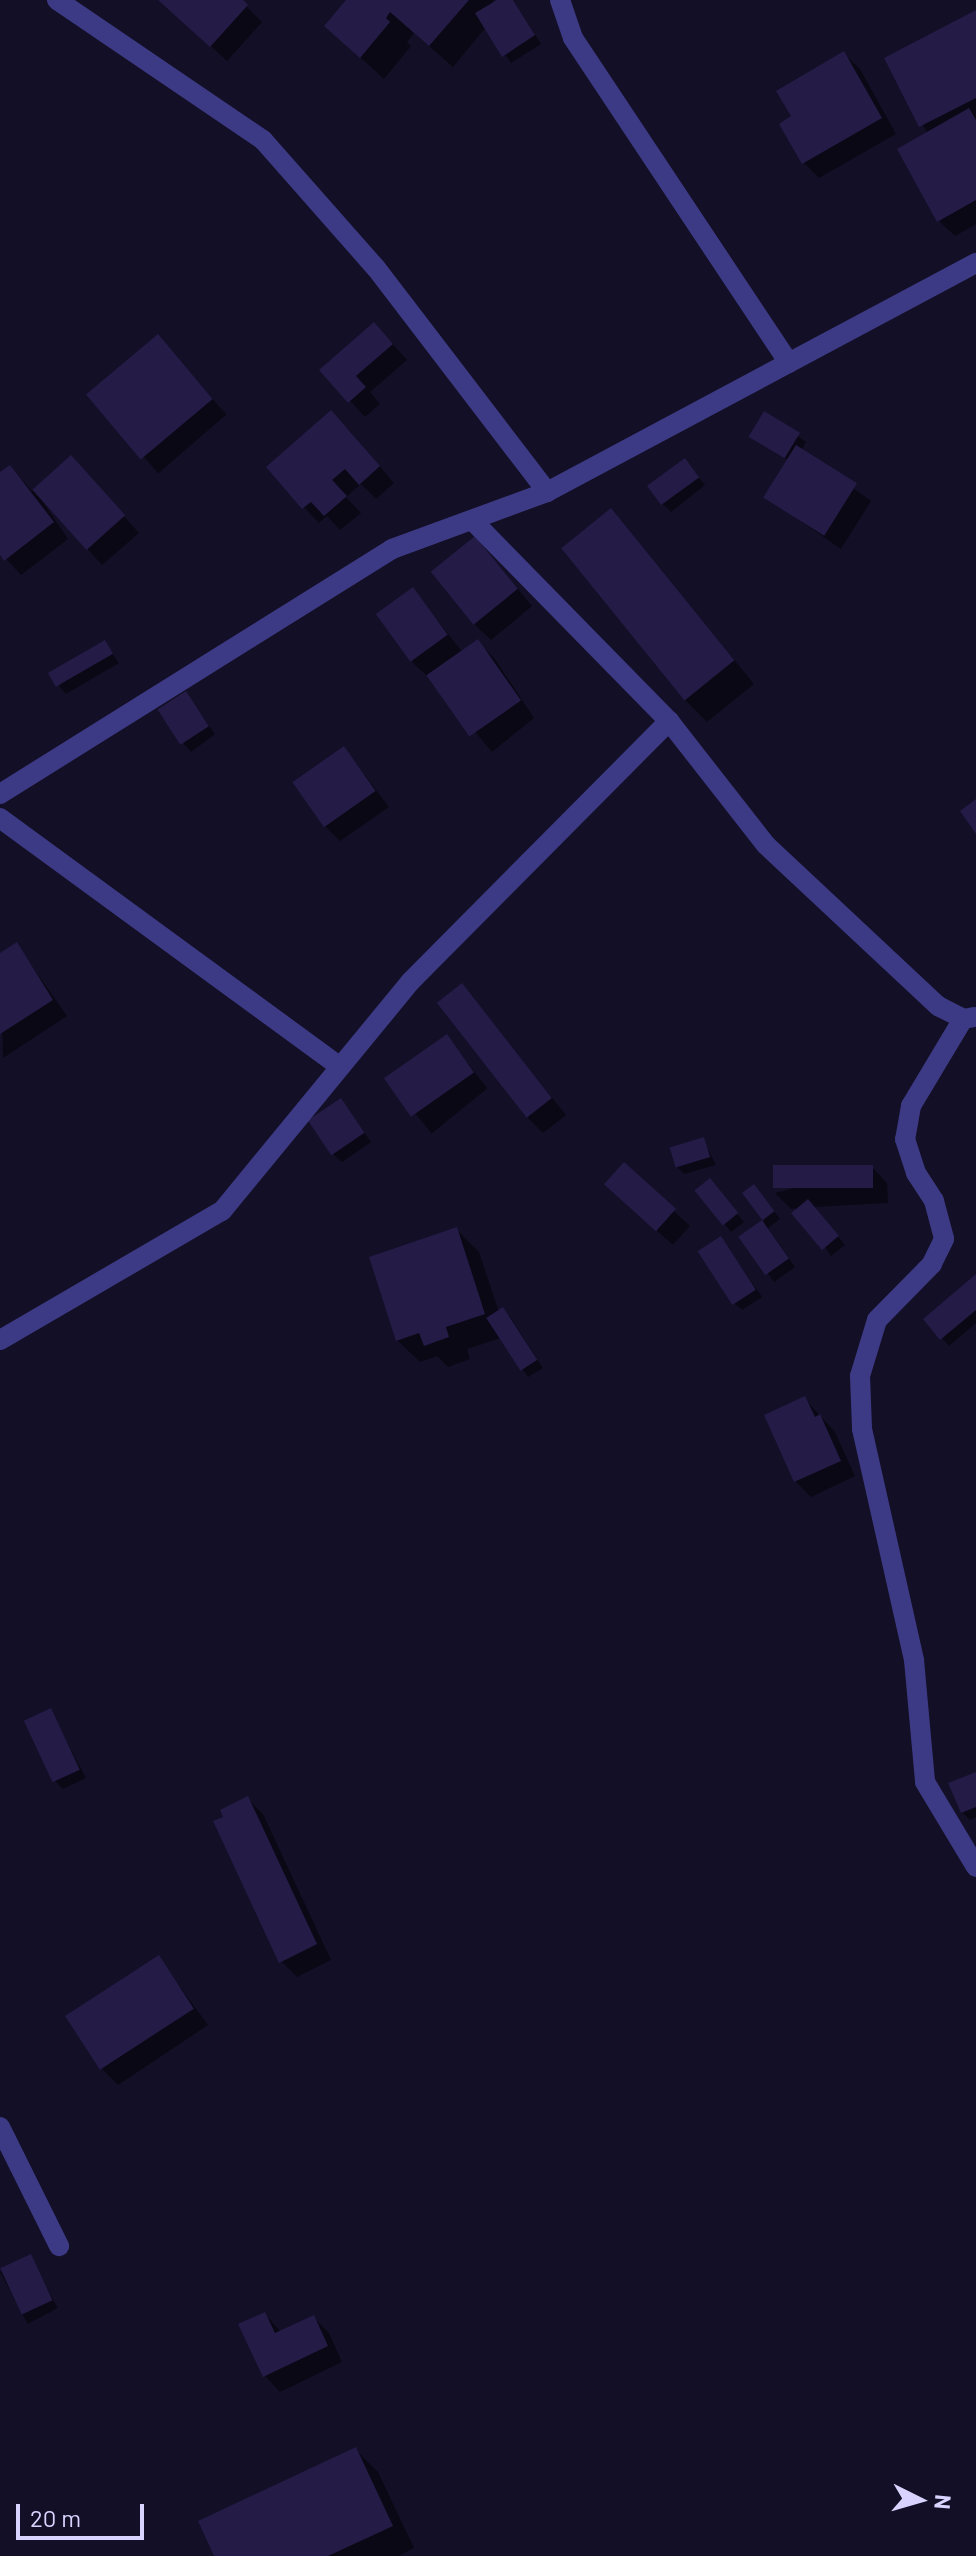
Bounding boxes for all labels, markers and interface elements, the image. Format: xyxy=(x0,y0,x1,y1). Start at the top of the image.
north arrow xyxy=(880,2460,960,2540)
scale bar xyxy=(20,2488,148,2538)
text: N xyxy=(930,2494,957,2511)
text: 20 m xyxy=(30,2503,81,2532)

